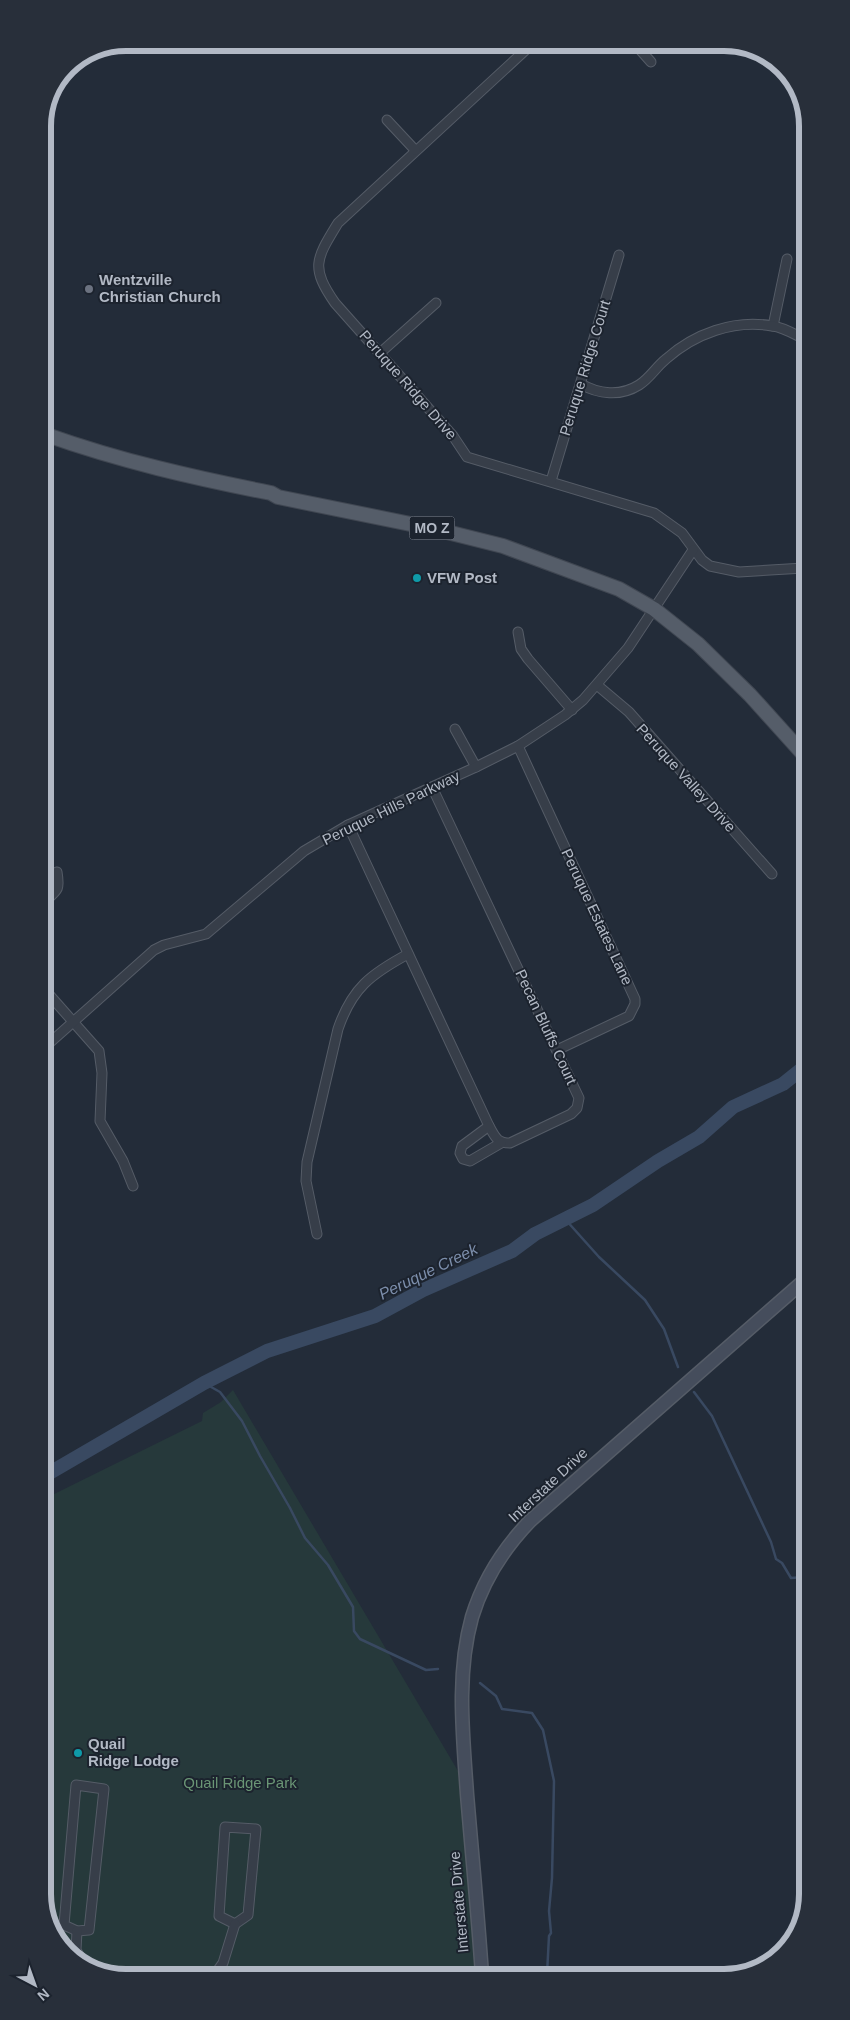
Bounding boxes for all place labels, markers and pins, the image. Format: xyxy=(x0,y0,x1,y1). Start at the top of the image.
place label: Wentzville Christian Church xyxy=(99,271,221,305)
marker: Wentzville Christian Church xyxy=(83,283,95,295)
place label: VFW Post xyxy=(427,569,497,586)
marker: VFW Post xyxy=(411,572,423,584)
place label: Quail Ridge Lodge xyxy=(88,1735,179,1769)
marker: Quail Ridge Lodge xyxy=(72,1747,84,1759)

